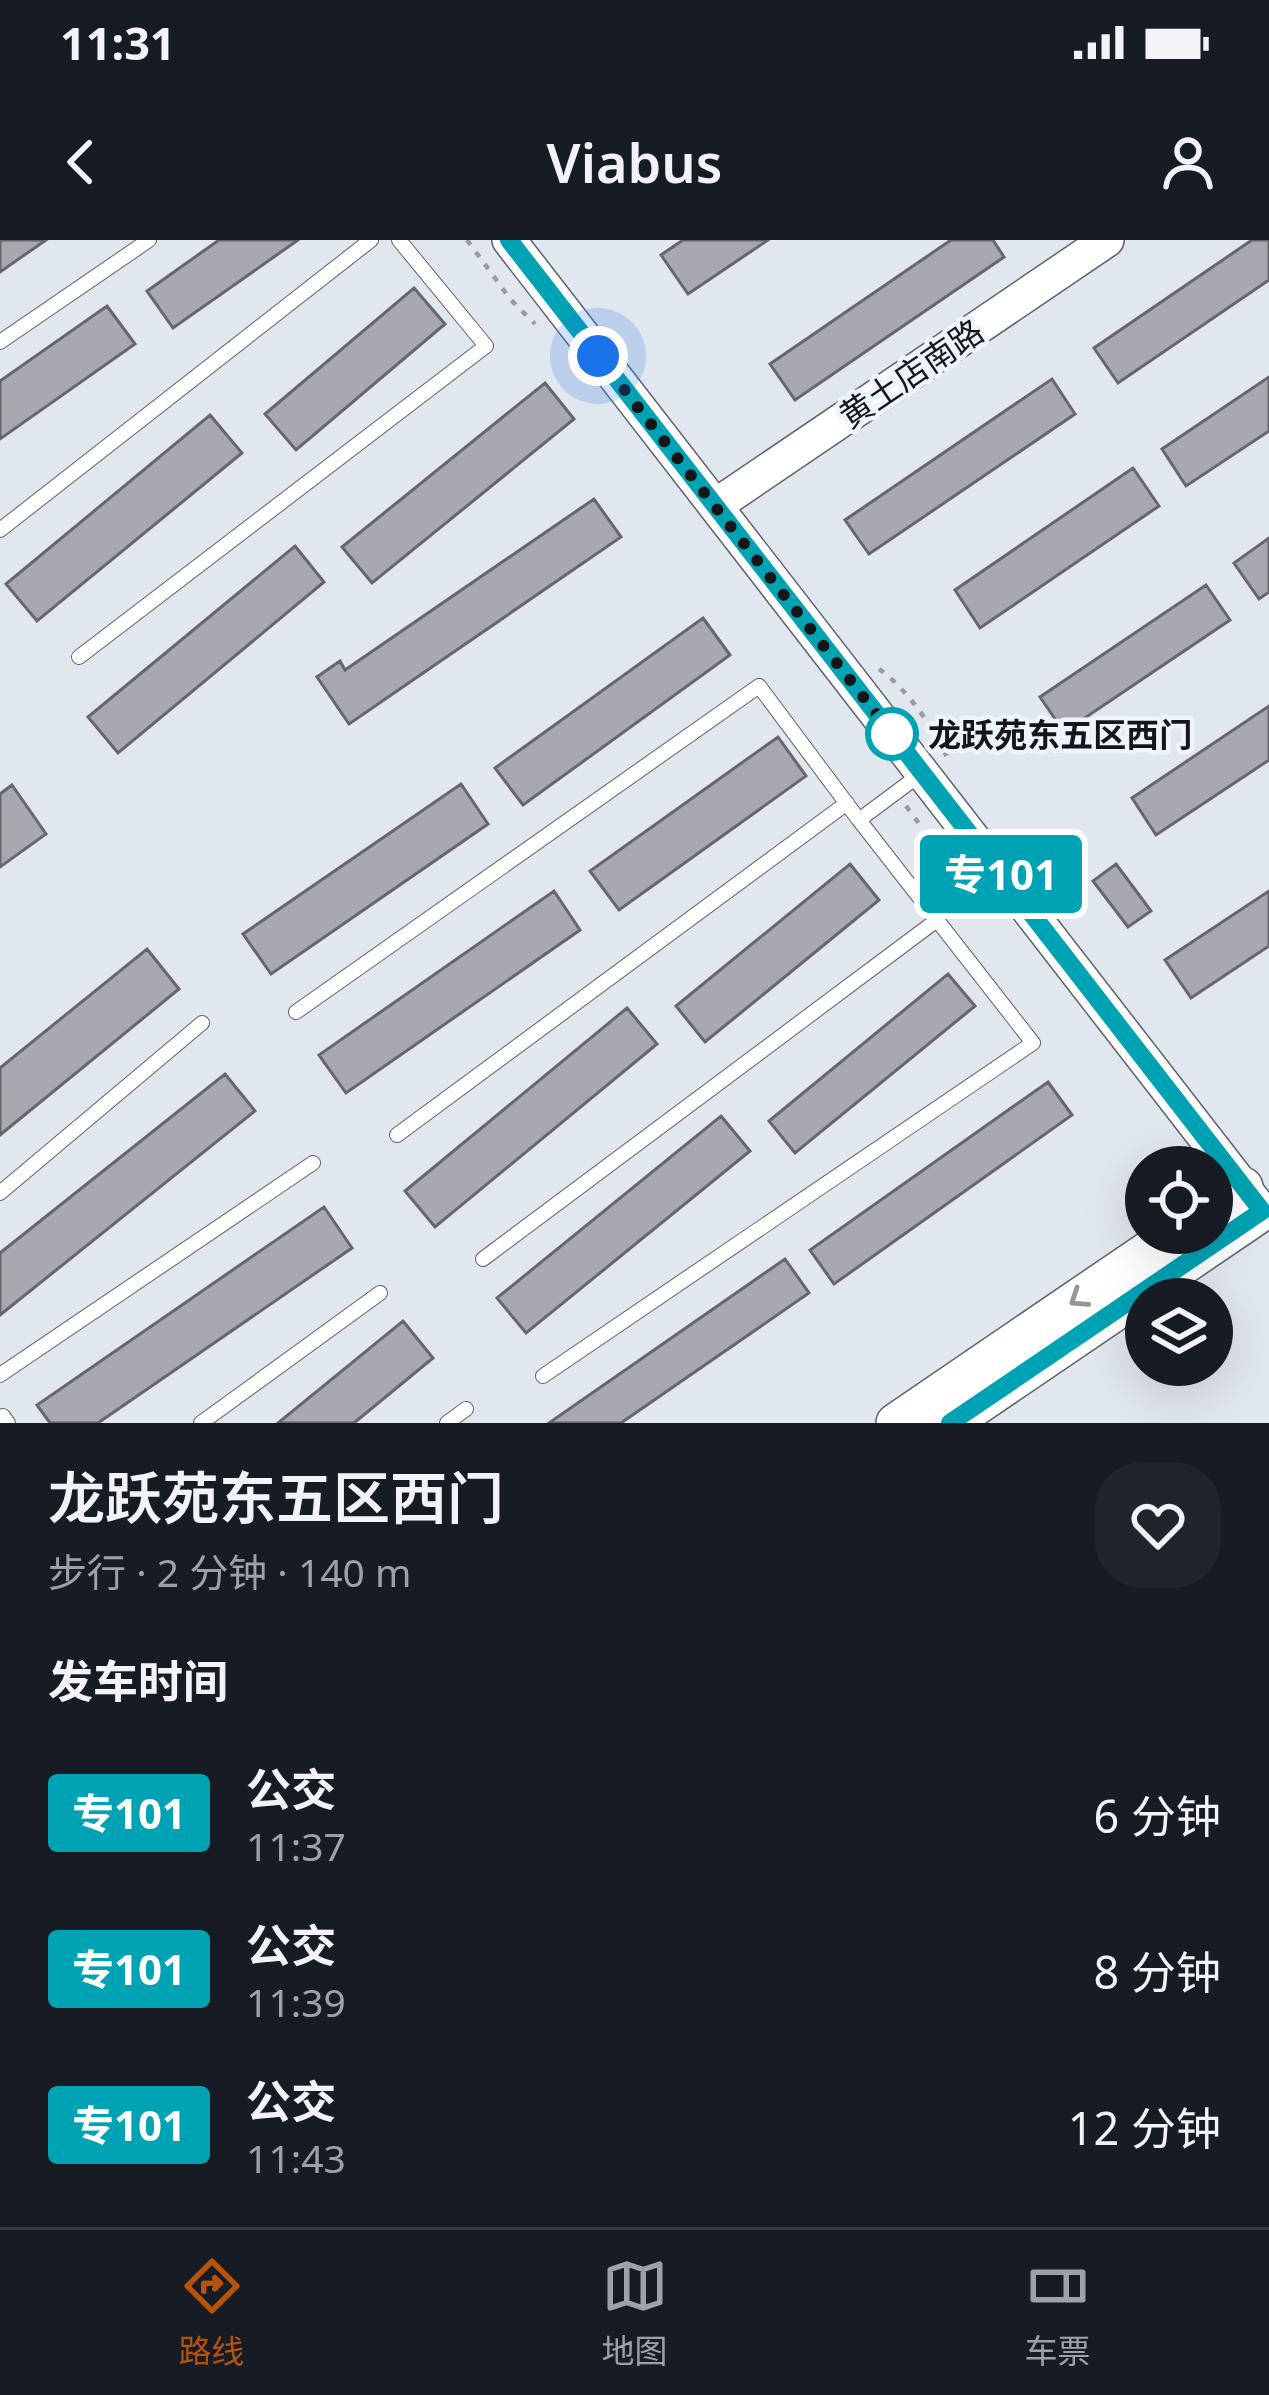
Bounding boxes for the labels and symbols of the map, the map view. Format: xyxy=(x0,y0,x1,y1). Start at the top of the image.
street label: 黄土店南路 xyxy=(830,308,992,438)
your location xyxy=(568,326,628,386)
marker: 龙跃苑东五区西门 xyxy=(867,709,917,759)
place label: 龙跃苑东五区西门 xyxy=(928,712,1192,757)
line badge: 专101 xyxy=(917,835,1085,913)
one-way arrow xyxy=(1070,1285,1092,1307)

